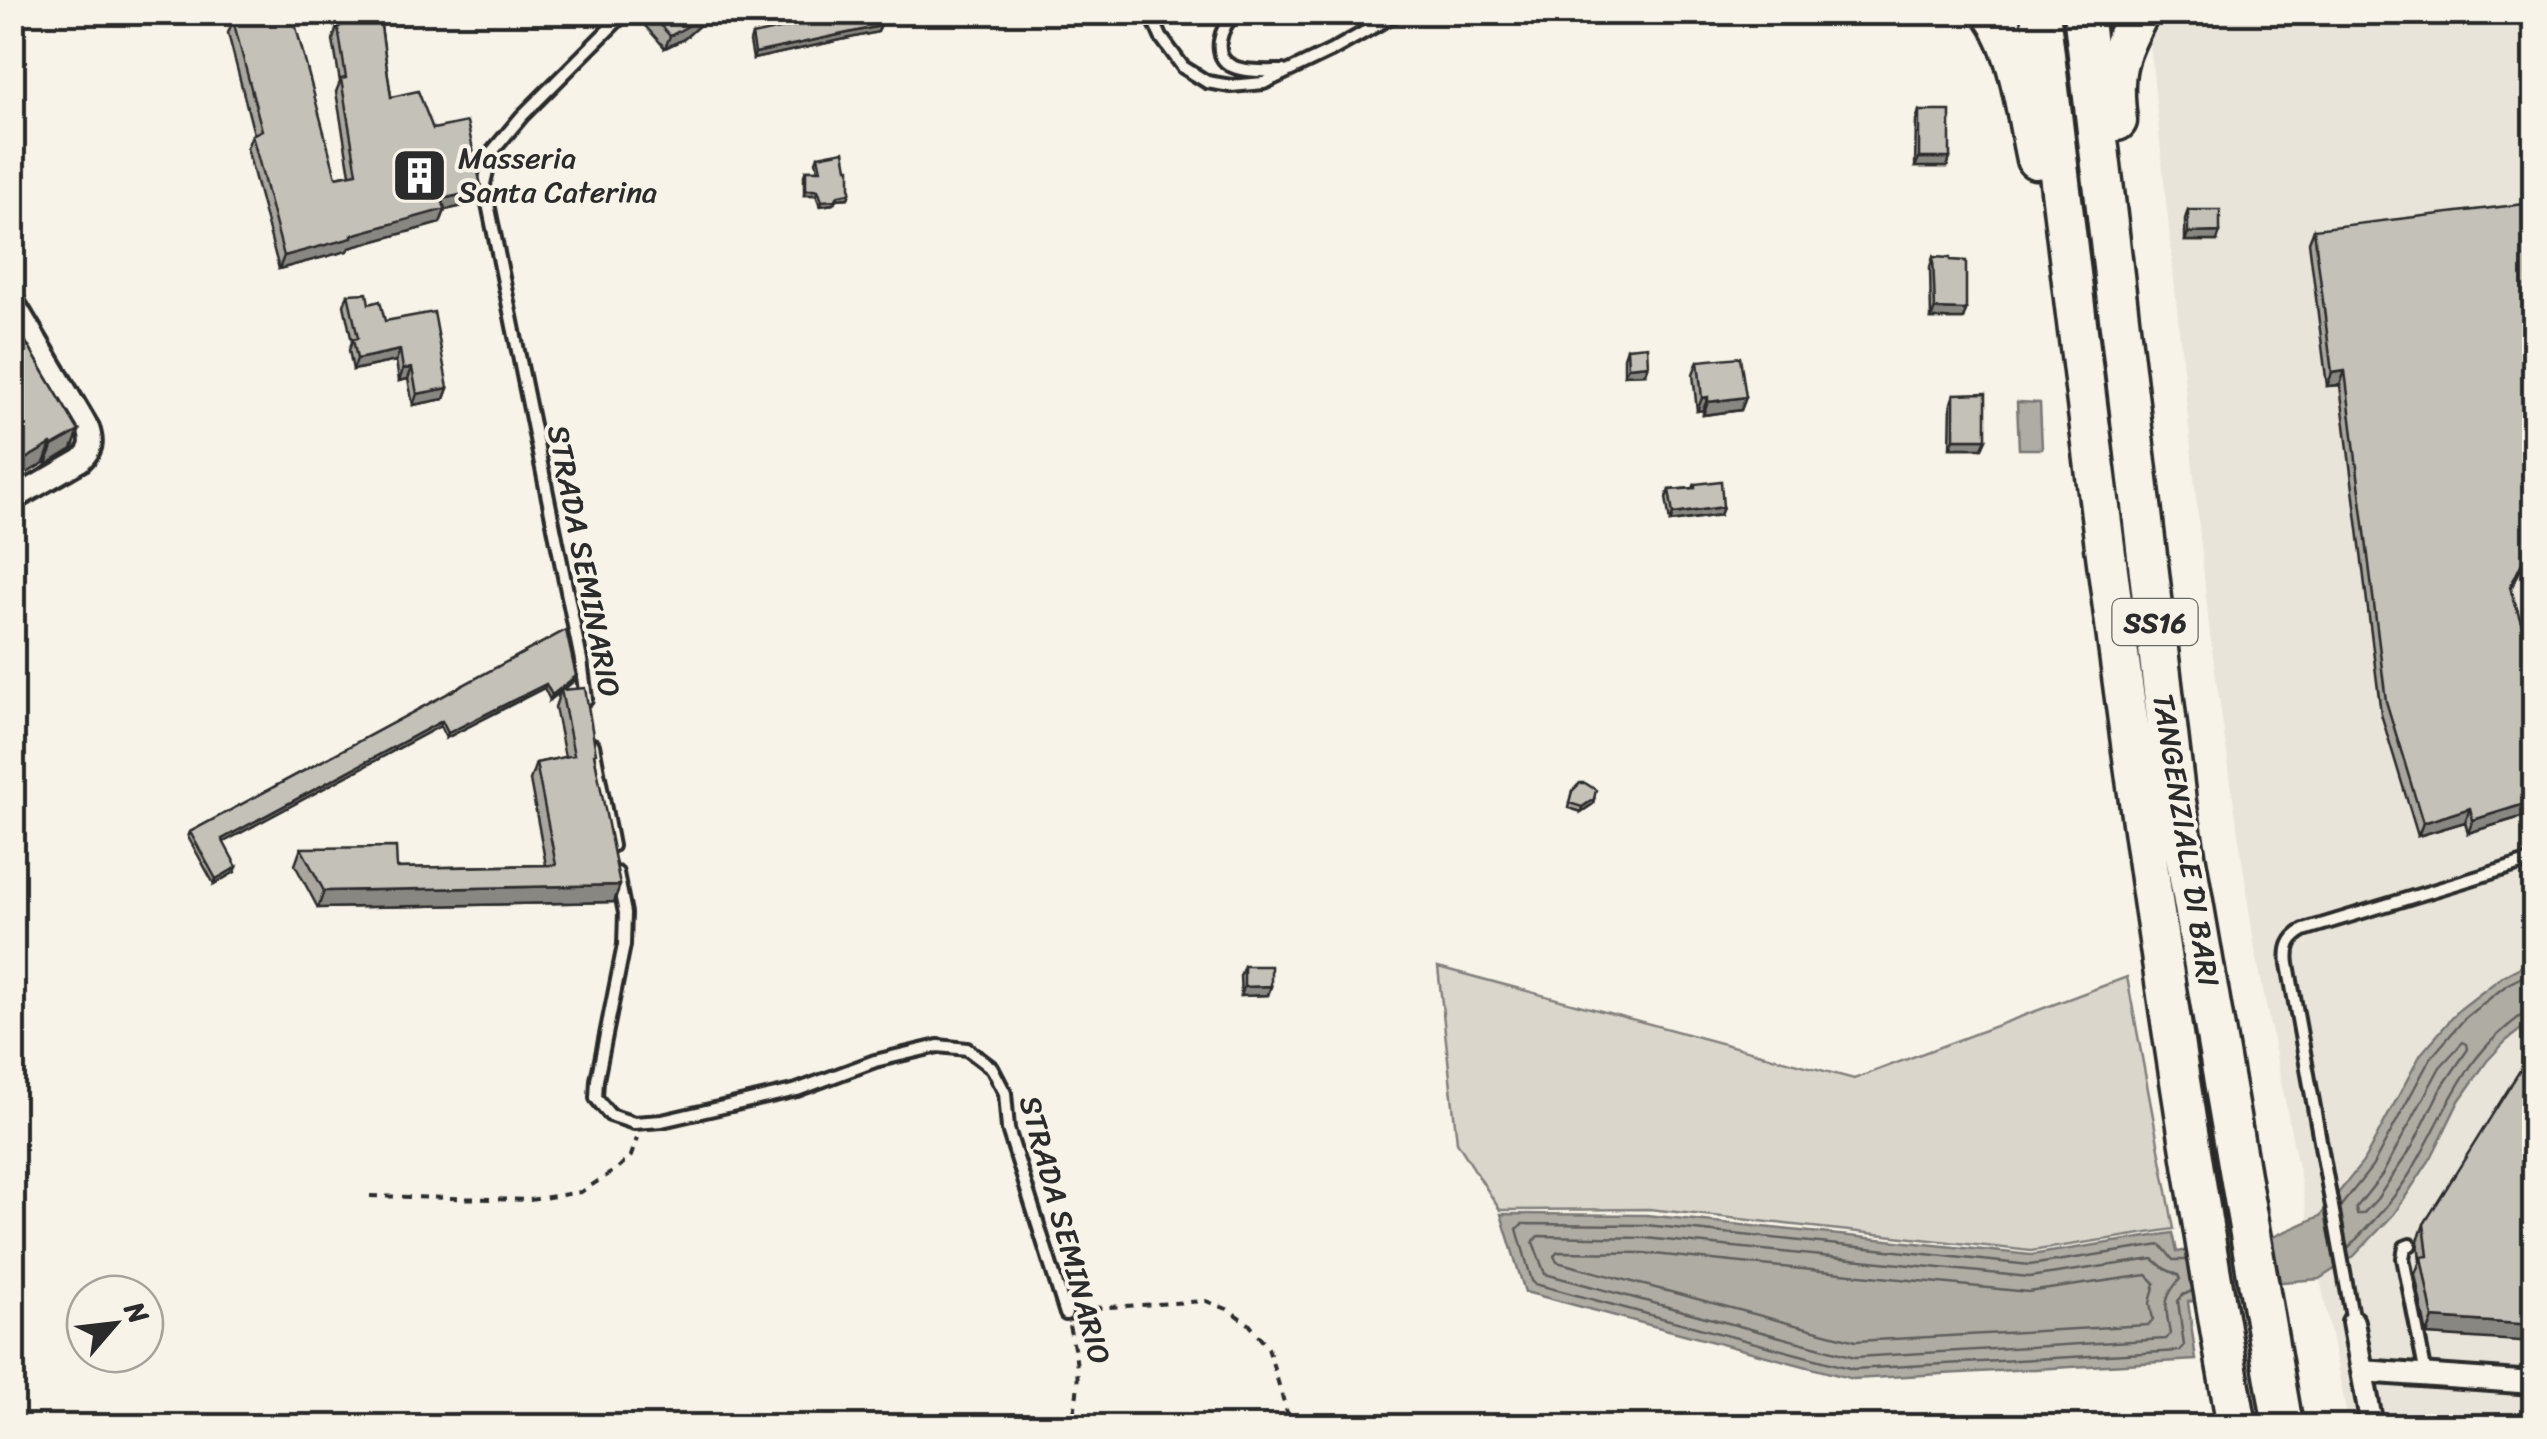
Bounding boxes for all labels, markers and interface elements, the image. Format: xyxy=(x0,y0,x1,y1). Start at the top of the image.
place label: Masseria Santa Caterina xyxy=(458,131,657,219)
building icon: Masseria Santa Caterina xyxy=(389,145,449,205)
street label: STRADA SEMINARIO xyxy=(531,420,637,702)
road number: SS16 xyxy=(2112,599,2198,645)
street label: TANGENZIALE DI BARI xyxy=(2136,690,2236,990)
street label: STRADA SEMINARIO xyxy=(1003,1090,1127,1370)
north arrow xyxy=(65,1274,165,1374)
text: N xyxy=(110,1292,163,1333)

